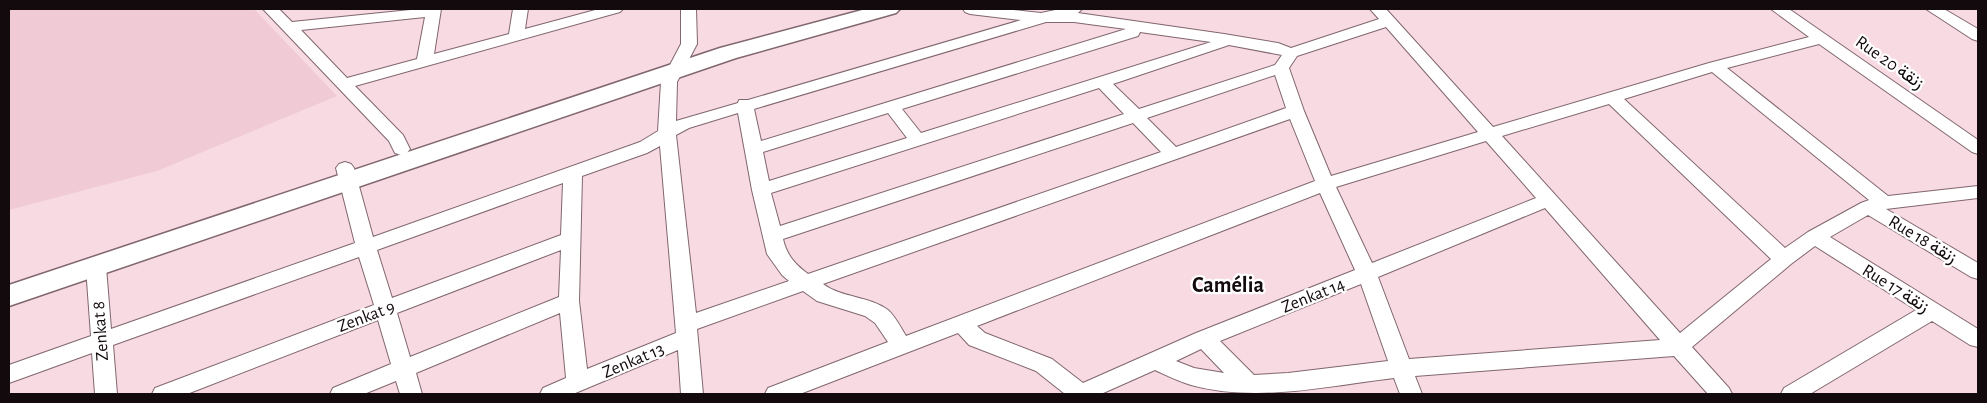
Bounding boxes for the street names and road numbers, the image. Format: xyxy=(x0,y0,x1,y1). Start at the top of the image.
street label: Rue 20 زنقة xyxy=(1851,33,1927,94)
street label: Rue 18 زنقة xyxy=(1885,213,1960,268)
street label: Rue 17 زنقة xyxy=(1858,261,1932,317)
street label: Zenkat 14 xyxy=(1279,275,1348,317)
street label: Zenkat 9 xyxy=(335,298,398,336)
street label: Zenkat 8 xyxy=(90,300,112,361)
street label: Zenkat 13 xyxy=(600,340,667,382)

